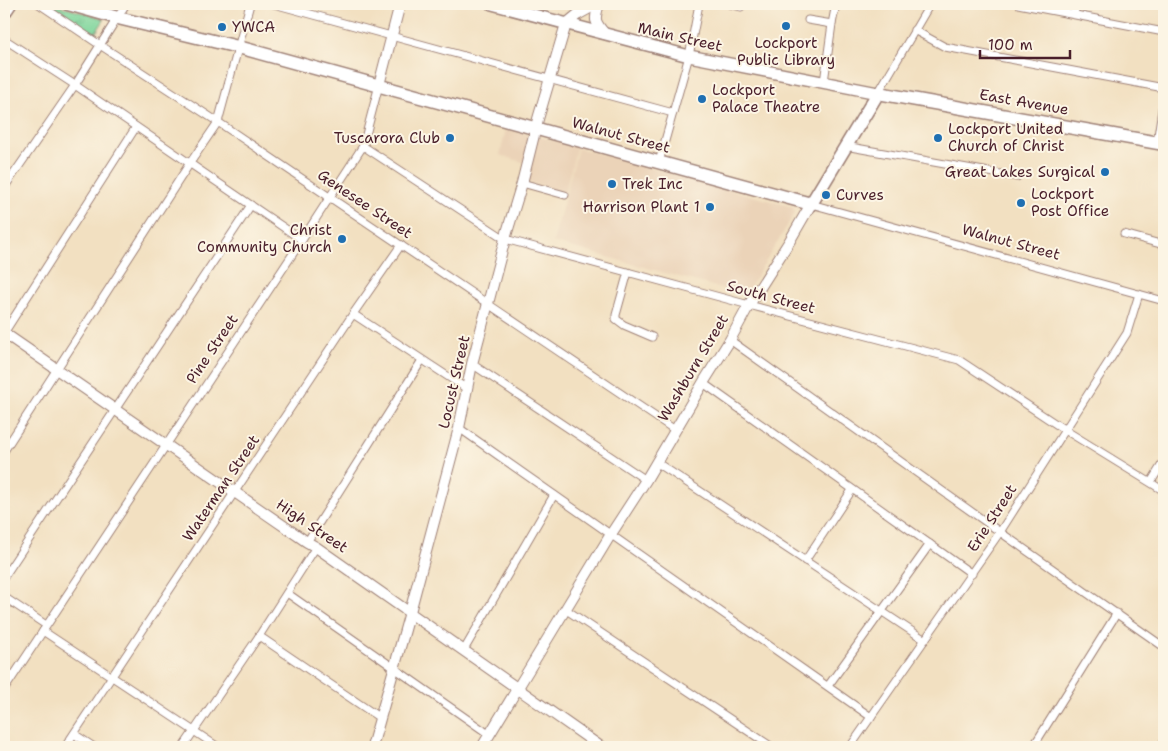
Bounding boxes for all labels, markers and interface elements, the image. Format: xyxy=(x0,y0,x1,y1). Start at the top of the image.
place label: YWCA xyxy=(232,17,275,37)
street label: Main Street xyxy=(636,18,724,56)
marker: Lockport Public Library xyxy=(780,20,792,32)
marker: YWCA xyxy=(216,21,228,33)
scale bar xyxy=(980,28,1070,60)
place label: Lockport Public Library xyxy=(737,33,835,70)
text: 100 m xyxy=(988,35,1033,55)
place label: Lockport Palace Theatre xyxy=(712,80,820,117)
street label: East Avenue xyxy=(978,84,1070,120)
marker: Lockport Palace Theatre xyxy=(696,93,708,105)
street label: Walnut Street xyxy=(570,112,672,158)
place label: Lockport United Church of Christ xyxy=(948,119,1065,156)
place label: Tuscarora Club xyxy=(334,128,440,148)
marker: Tuscarora Club xyxy=(444,132,456,144)
marker: Lockport United Church of Christ xyxy=(932,132,944,144)
place label: Great Lakes Surgical xyxy=(945,162,1095,182)
street label: Genesee Street xyxy=(314,165,416,243)
marker: Great Lakes Surgical xyxy=(1099,166,1111,178)
place label: Trek Inc xyxy=(622,174,683,194)
marker: Trek Inc xyxy=(606,178,618,190)
place label: Lockport Post Office xyxy=(1031,184,1109,221)
place label: Curves xyxy=(836,185,884,205)
marker: Curves xyxy=(820,189,832,201)
place label: Harrison Plant 1 xyxy=(583,197,700,217)
marker: Lockport Post Office xyxy=(1015,197,1027,209)
marker: Harrison Plant 1 xyxy=(704,201,716,213)
street label: Walnut Street xyxy=(960,219,1062,265)
place label: Christ Community Church xyxy=(197,220,332,257)
marker: Christ Community Church xyxy=(336,233,348,245)
street label: South Street xyxy=(725,276,817,318)
street label: Pine Street xyxy=(181,310,243,388)
street label: Washburn Street xyxy=(653,311,733,425)
street label: Locust Street xyxy=(434,333,474,431)
street label: Waterman Street xyxy=(178,431,264,545)
street label: Erie Street xyxy=(963,480,1021,556)
street label: High Street xyxy=(272,495,352,557)

